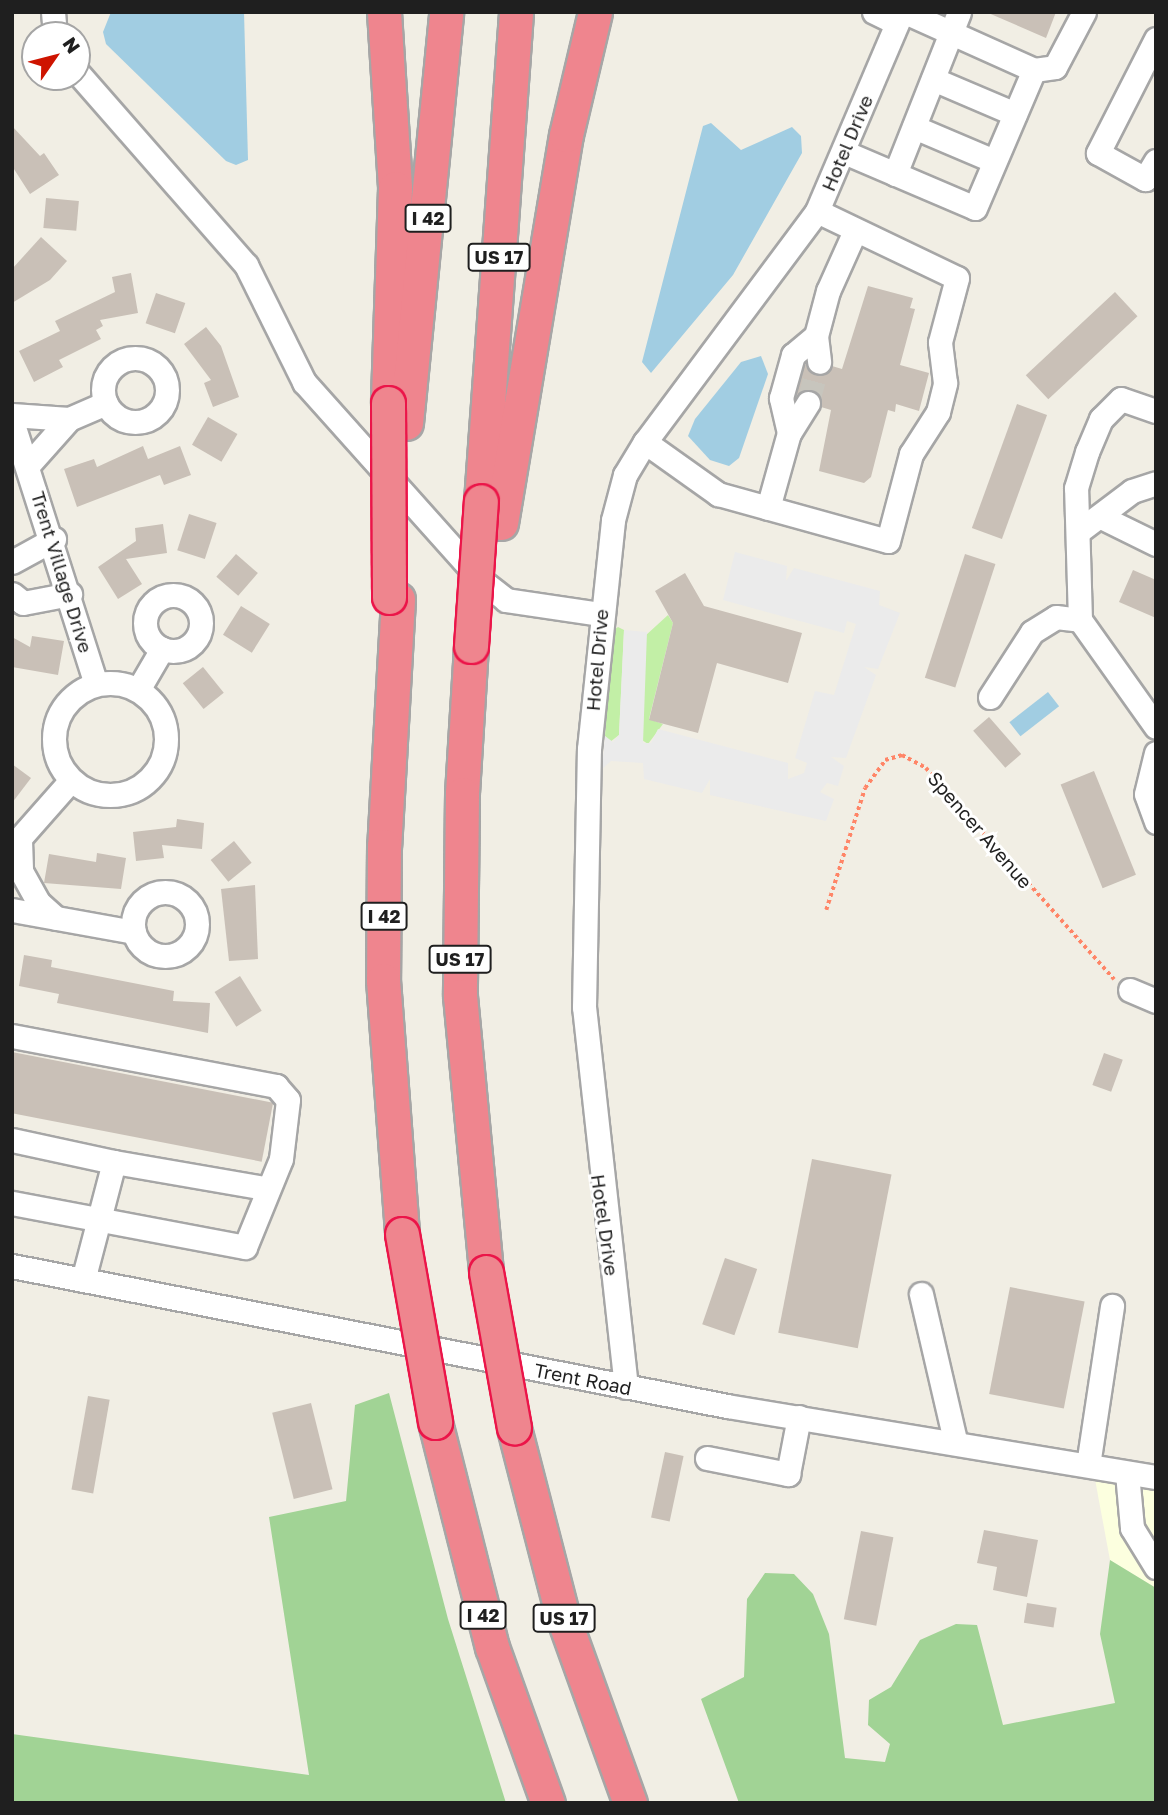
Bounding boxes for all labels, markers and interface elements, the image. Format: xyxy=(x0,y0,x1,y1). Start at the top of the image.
north arrow xyxy=(21,21,91,91)
text: N xyxy=(58,32,86,57)
street label: Hotel Drive xyxy=(817,91,877,195)
road number: I 42 xyxy=(404,204,452,232)
road number: US 17 xyxy=(468,243,530,272)
street label: Trent Village Drive xyxy=(27,489,97,655)
street label: Hotel Drive xyxy=(581,608,613,712)
street label: Spencer Avenue xyxy=(923,767,1037,893)
road number: I 42 xyxy=(360,902,408,931)
road number: US 17 xyxy=(428,944,491,974)
street label: Hotel Drive xyxy=(587,1173,623,1277)
street label: Trent Road xyxy=(532,1358,634,1400)
road number: I 42 xyxy=(458,1600,508,1630)
road number: US 17 xyxy=(532,1604,596,1632)

